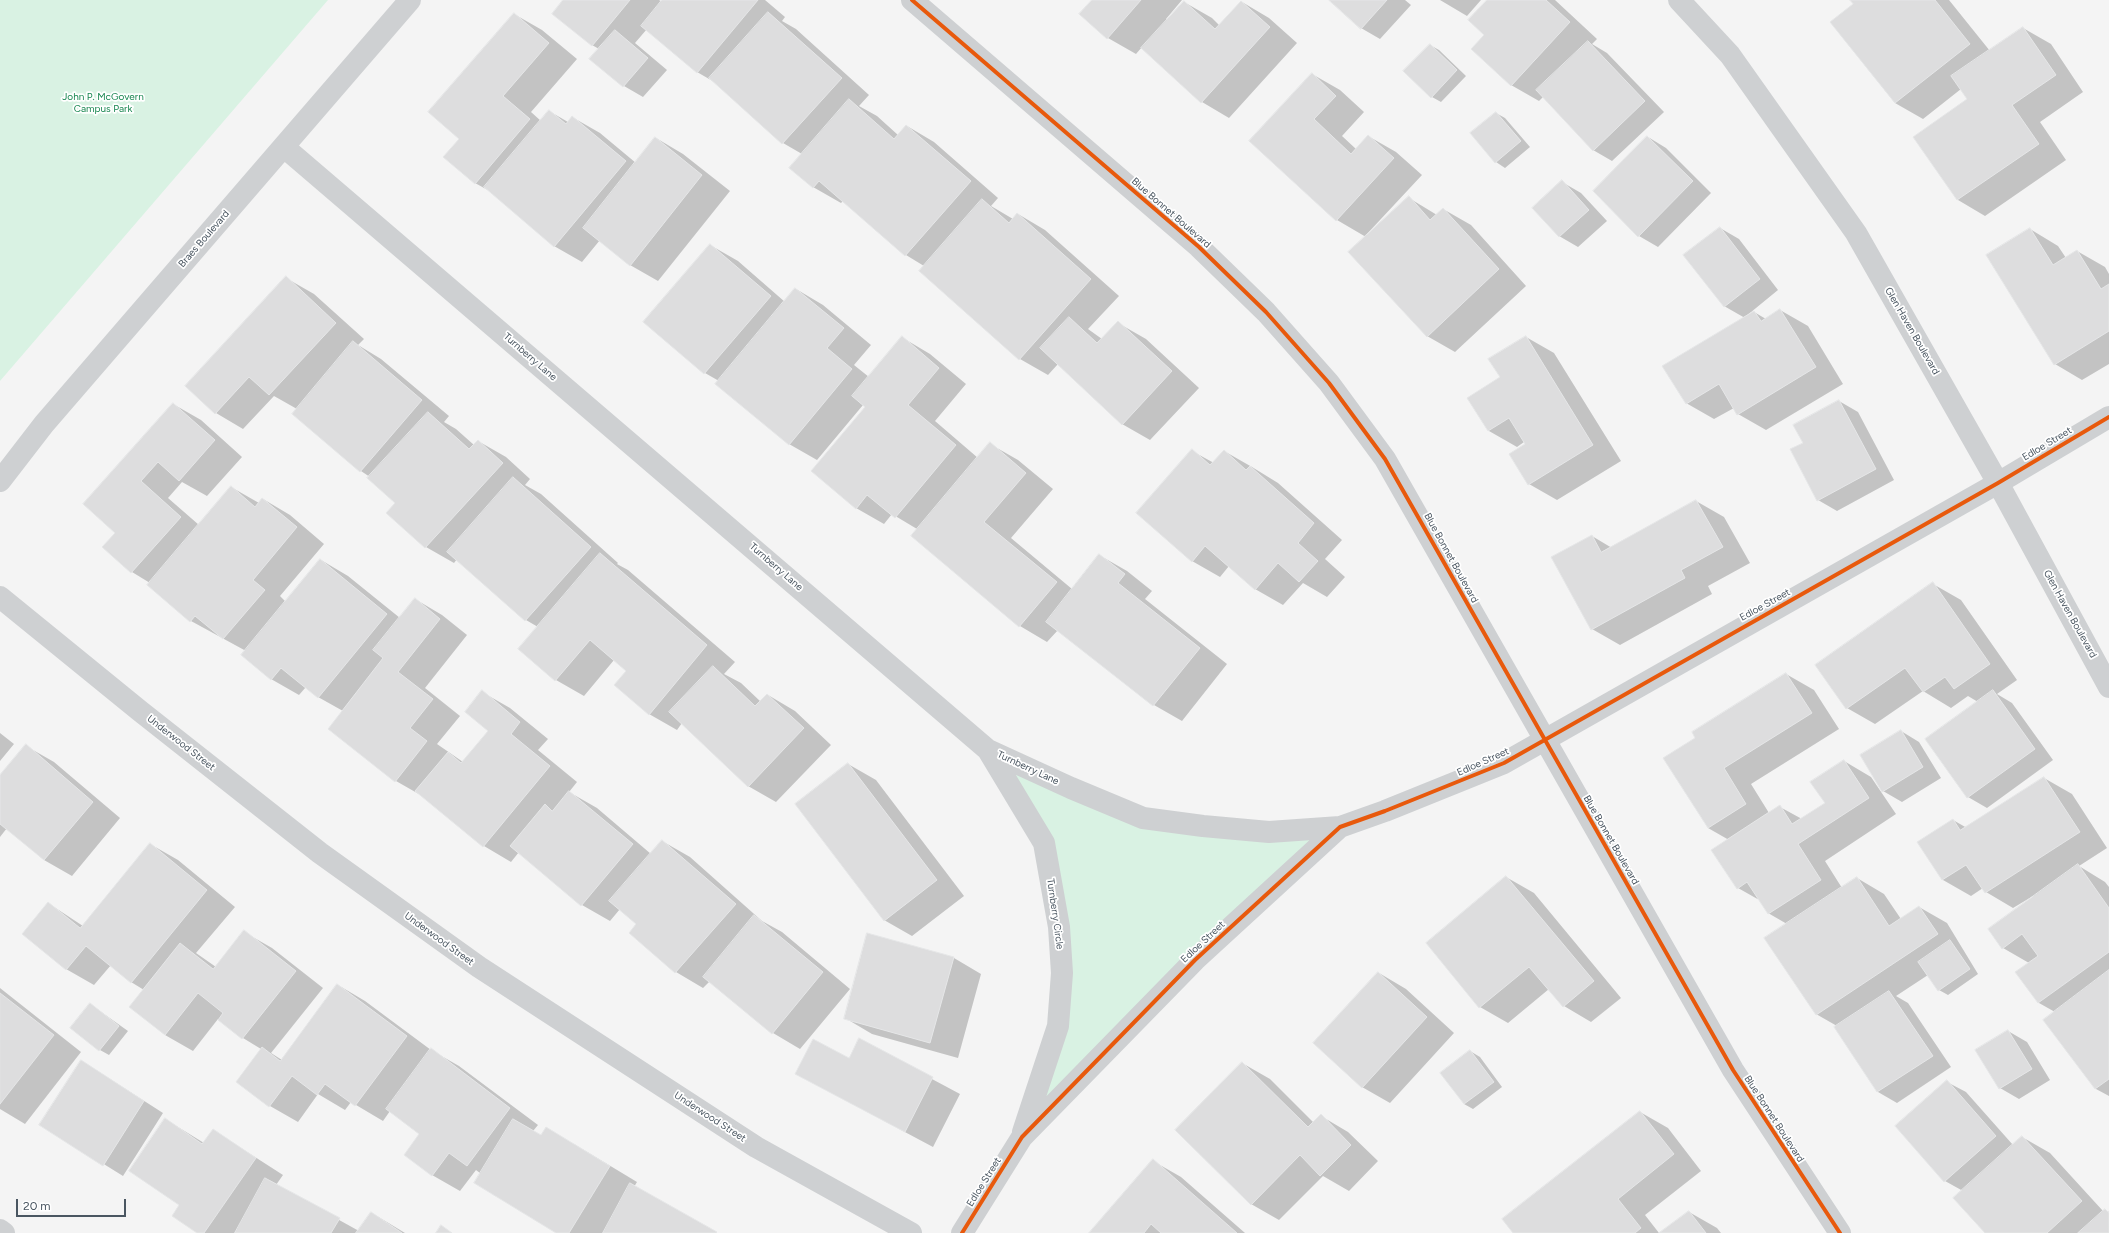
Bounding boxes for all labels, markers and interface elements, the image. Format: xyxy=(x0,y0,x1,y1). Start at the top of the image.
park label: John P. McGovern Campus Park xyxy=(62,91,144,114)
street label: Blue Bonnet Boulevard xyxy=(1129,175,1213,251)
street label: Braes Boulevard xyxy=(176,208,232,270)
street label: Glen Haven Boulevard xyxy=(1882,285,1942,377)
street label: Turnberry Lane xyxy=(501,331,559,383)
street label: Edloe Street xyxy=(2020,425,2074,463)
street label: Blue Bonnet Boulevard xyxy=(1421,511,1481,605)
street label: Turnberry Lane xyxy=(747,541,805,593)
street label: Glen Haven Boulevard xyxy=(2041,568,2099,660)
street label: Edloe Street xyxy=(1738,586,1792,624)
street label: Underwood Street xyxy=(145,713,217,773)
street label: Edloe Street xyxy=(1455,745,1511,779)
street label: Turnberry Lane xyxy=(995,748,1061,788)
street label: Blue Bonnet Boulevard xyxy=(1581,793,1641,887)
street label: Turnberry Circle xyxy=(1044,878,1066,950)
street label: Underwood Street xyxy=(402,910,476,968)
street label: Edloe Street xyxy=(1179,919,1227,965)
street label: Blue Bonnet Boulevard xyxy=(1741,1073,1807,1165)
street label: Underwood Street xyxy=(672,1089,748,1145)
street label: Edloe Street xyxy=(964,1155,1004,1209)
scale bar xyxy=(18,1191,128,1217)
text: 20 m xyxy=(23,1199,51,1213)

